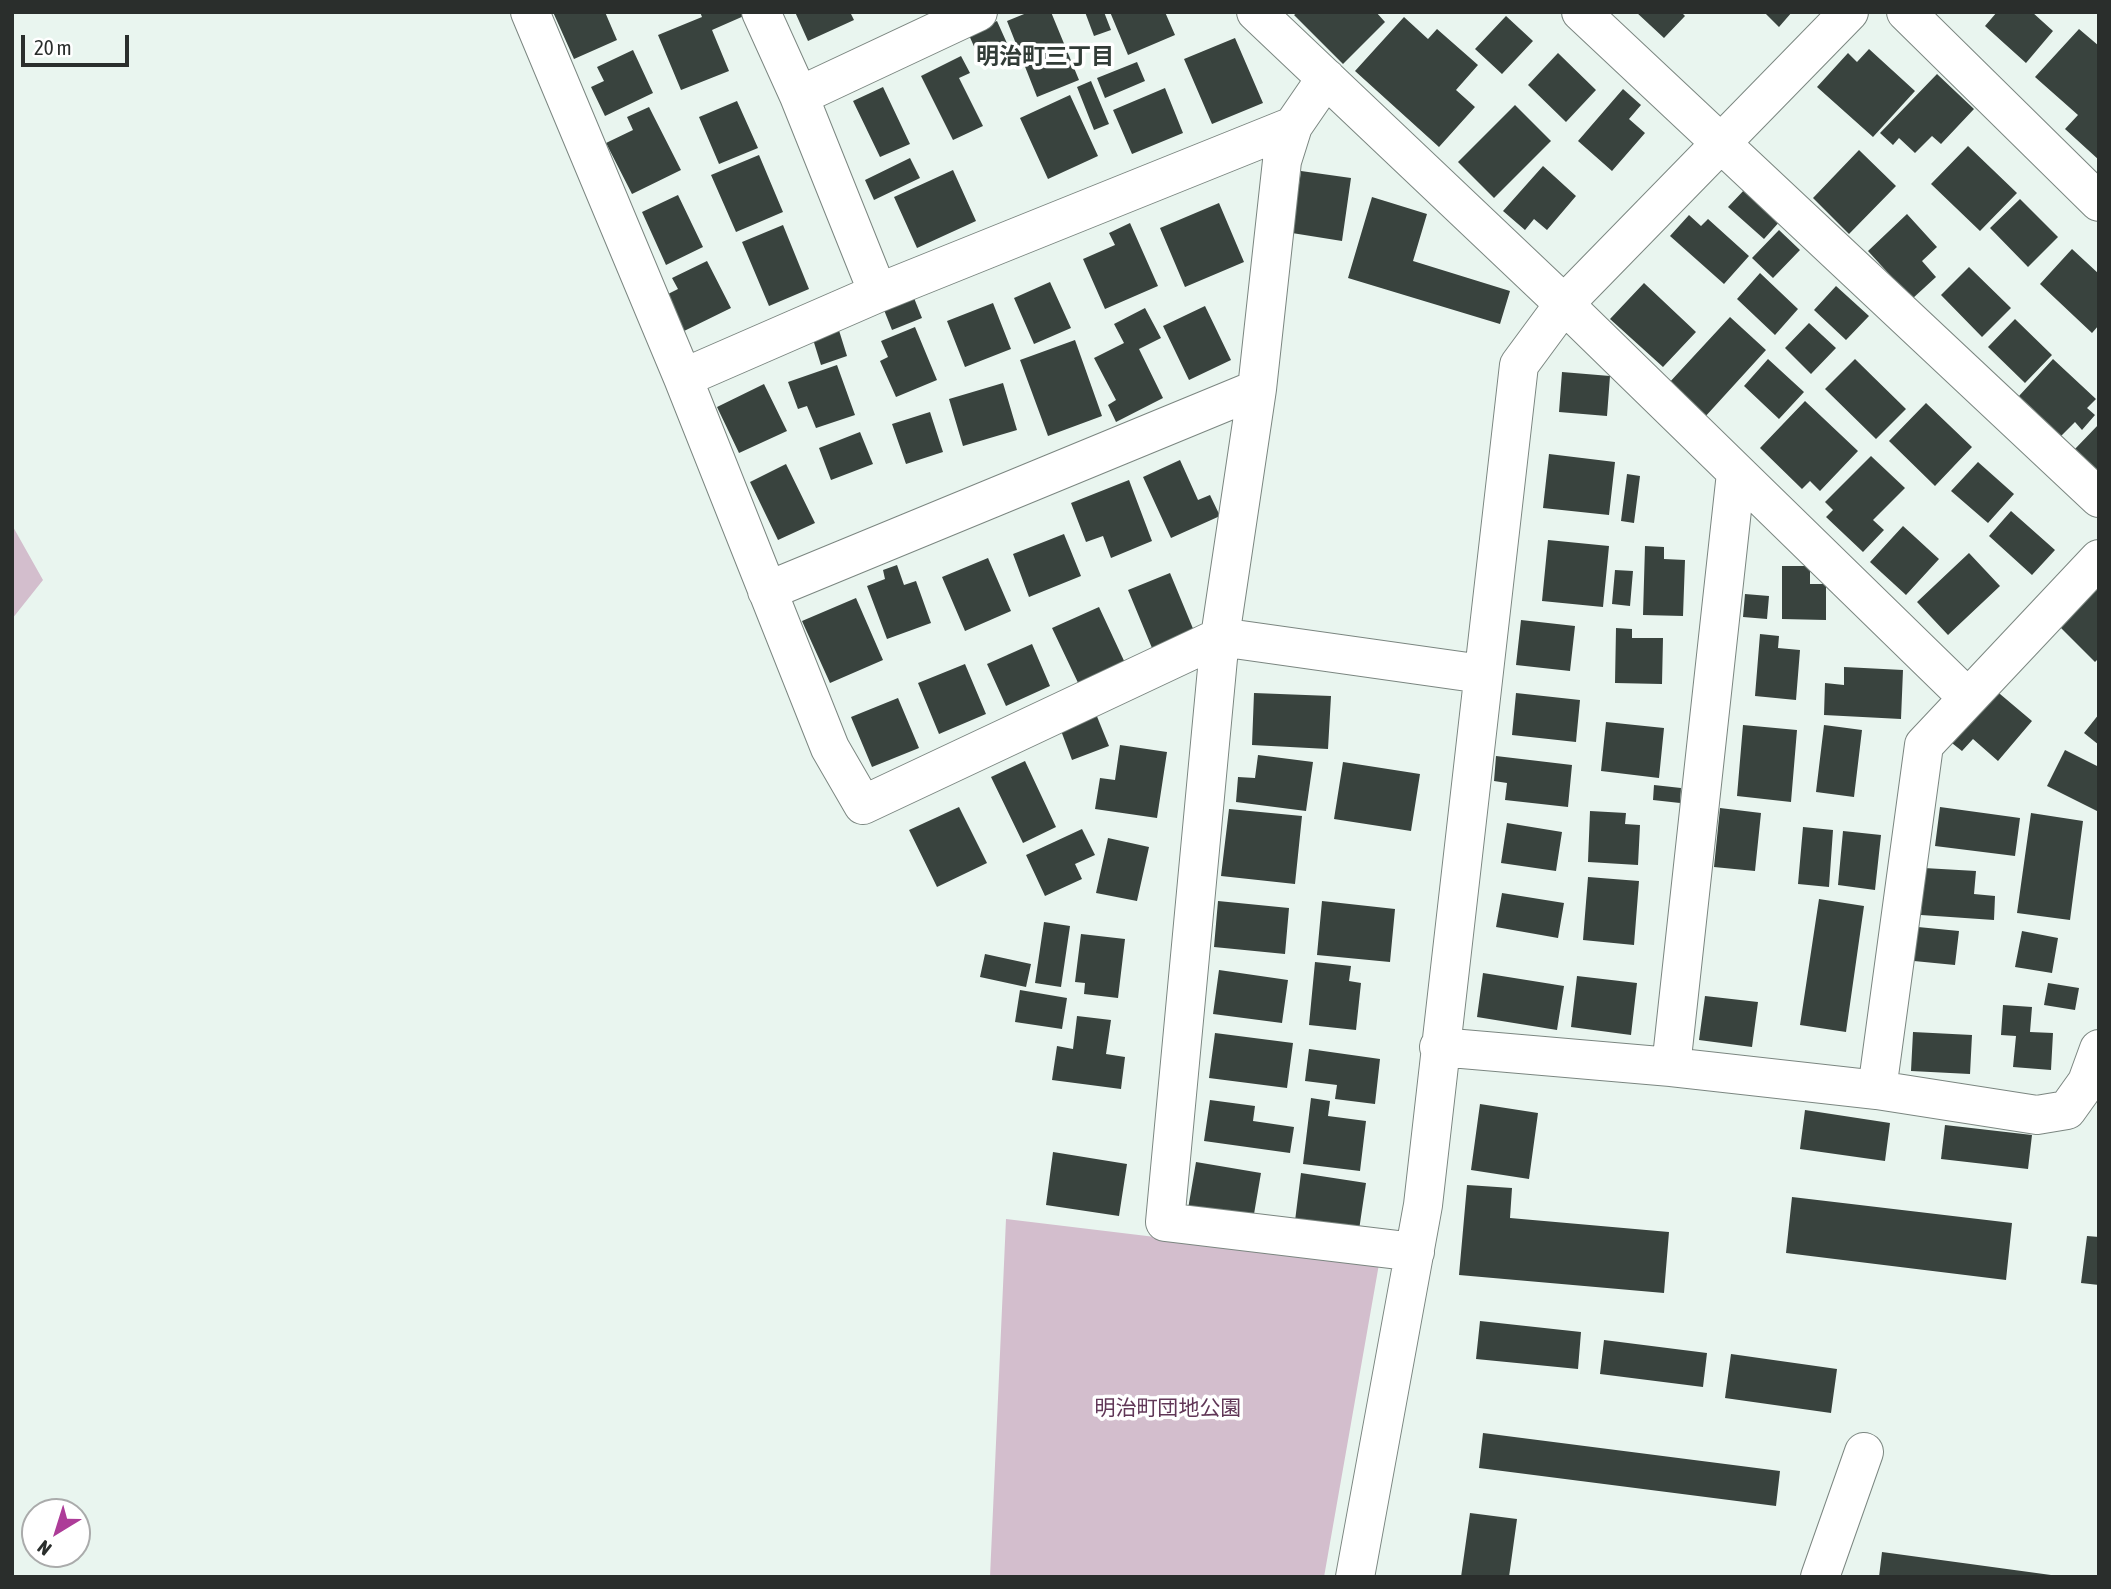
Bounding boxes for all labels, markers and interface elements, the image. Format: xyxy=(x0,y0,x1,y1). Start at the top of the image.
scale bar xyxy=(24,21,133,65)
text: 20 m xyxy=(34,35,72,59)
district label: 明治町三丁目 xyxy=(976,43,1114,71)
park label: 明治町団地公園 xyxy=(1095,1395,1241,1421)
north arrow xyxy=(21,1498,91,1568)
text: N xyxy=(33,1536,55,1560)

